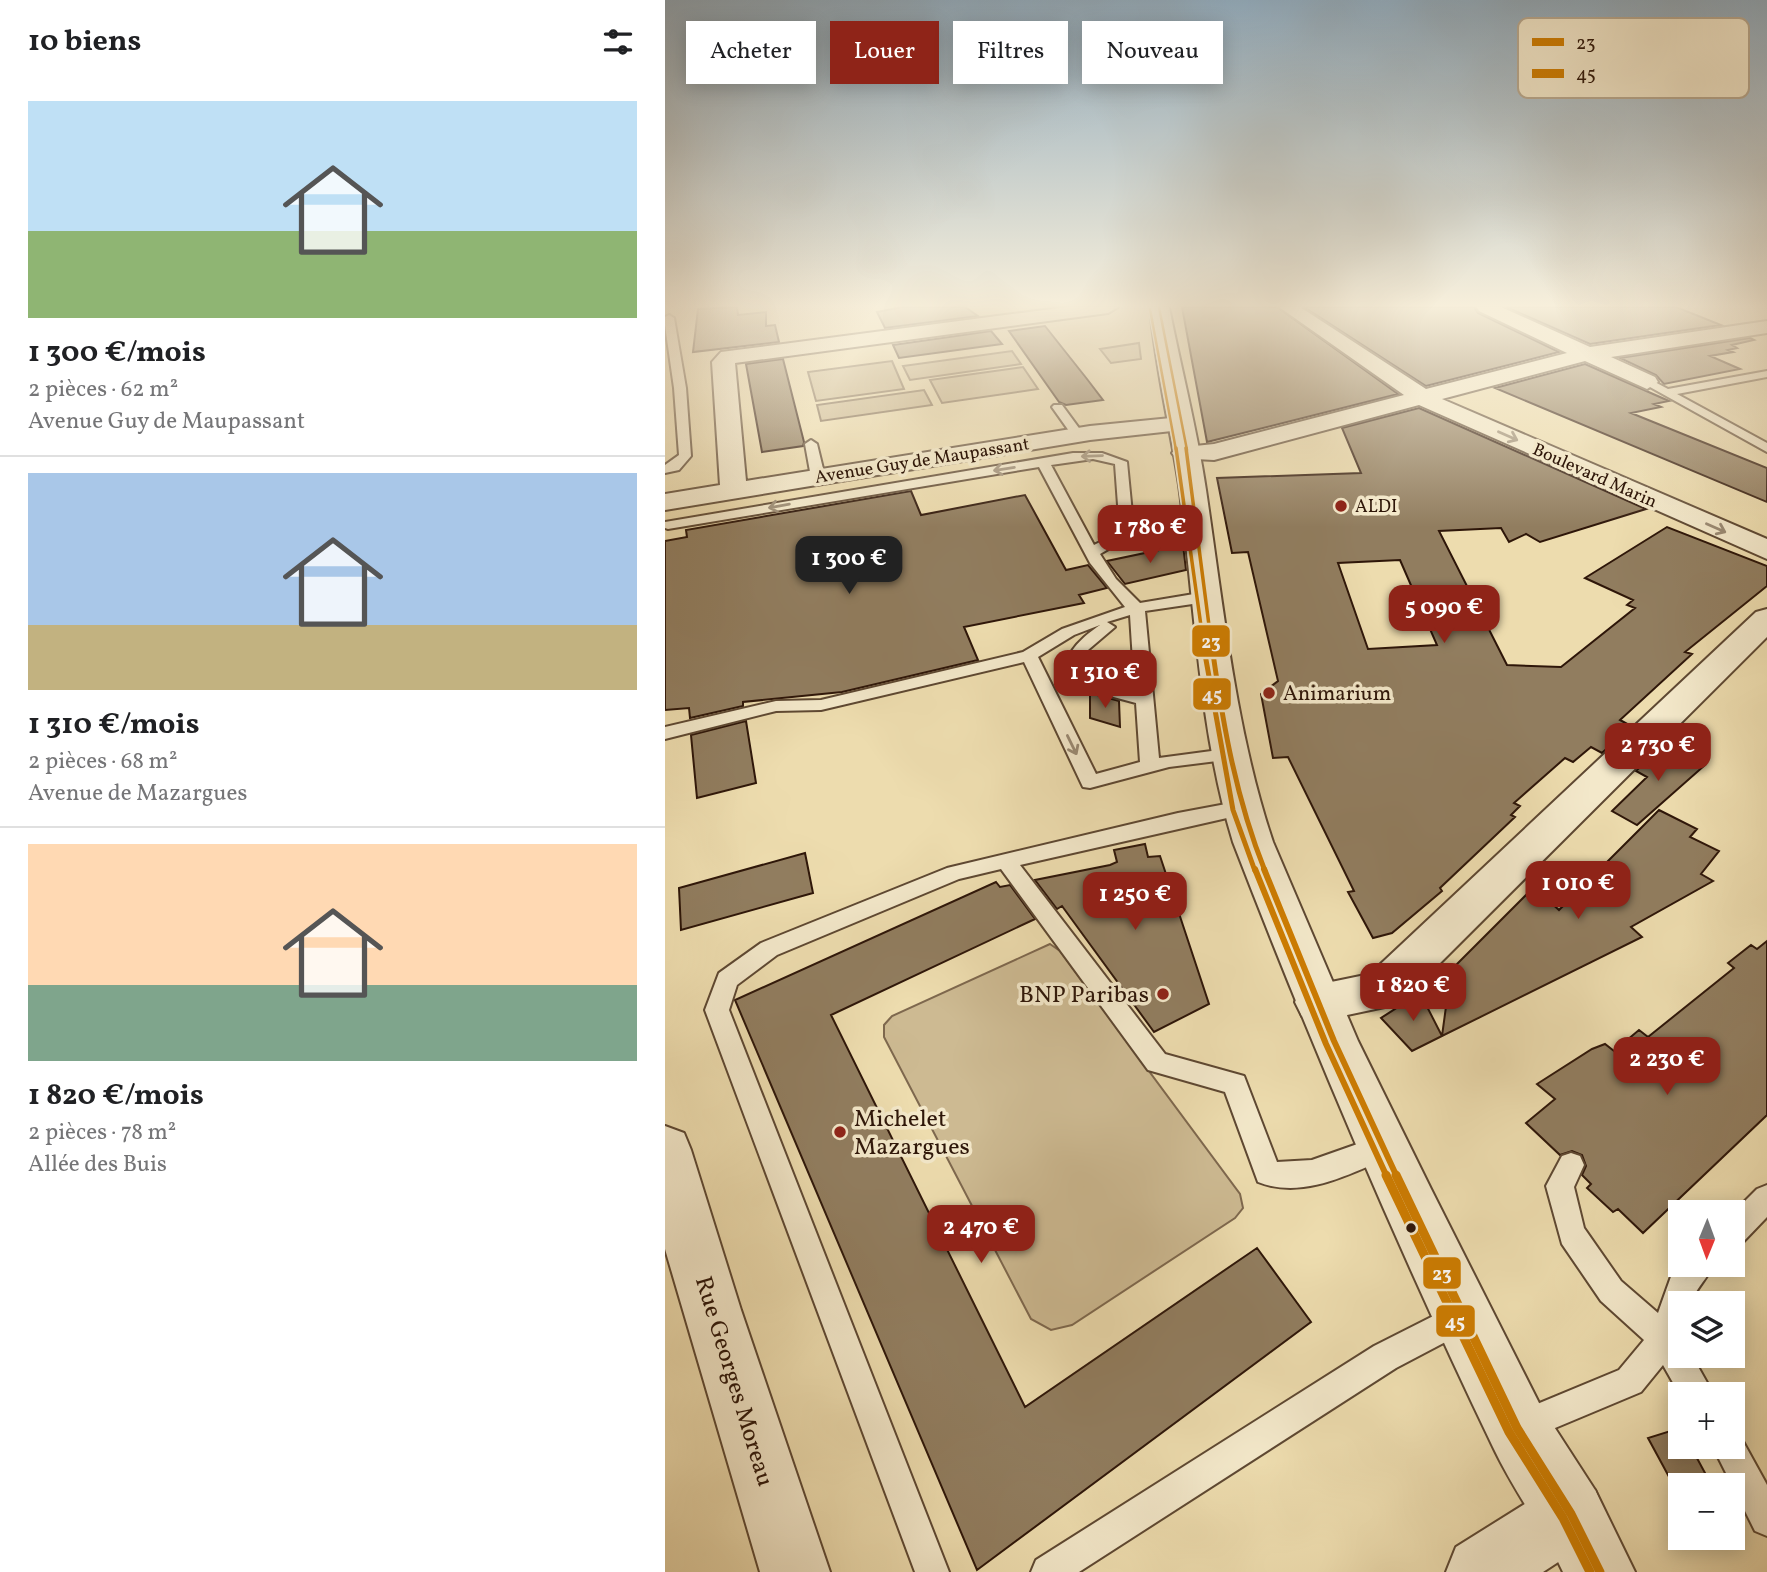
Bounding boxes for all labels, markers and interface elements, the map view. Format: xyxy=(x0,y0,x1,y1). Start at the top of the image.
legend xyxy=(1518,18,1749,98)
text: 10 biens xyxy=(28,21,141,63)
chip: Acheter xyxy=(686,21,816,84)
chip: Louer xyxy=(830,21,939,84)
chip: Filtres xyxy=(953,21,1068,84)
chip: Nouveau xyxy=(1082,21,1223,84)
icon: filters xyxy=(599,23,637,61)
text: 23 xyxy=(1576,31,1595,57)
text: 45 xyxy=(1576,62,1596,88)
icon: home xyxy=(270,147,396,273)
text: 1 300 €/mois xyxy=(28,332,206,374)
text: 2 pièces · 62 m² xyxy=(28,374,178,406)
text: Avenue Guy de Maupassant xyxy=(28,406,305,438)
one-way arrow xyxy=(1496,431,1518,444)
street label: Avenue Guy de Maupassant xyxy=(813,432,1031,491)
street label: Boulevard Marin xyxy=(1528,438,1661,515)
one-way arrow xyxy=(1081,450,1104,463)
one-way arrow xyxy=(993,463,1016,476)
place label: ALDI xyxy=(1355,495,1397,520)
marker: ALDI xyxy=(1333,498,1349,514)
one-way arrow xyxy=(768,500,791,513)
pin: 1 780 € xyxy=(1085,505,1215,565)
text: 1 780 € xyxy=(1114,512,1186,544)
icon: home xyxy=(270,519,396,645)
one-way arrow xyxy=(1705,522,1726,535)
pin: 1 300 € xyxy=(784,536,914,596)
text: 1 300 € xyxy=(811,543,887,575)
pin: 5 090 € xyxy=(1379,586,1509,645)
text: 5 090 € xyxy=(1405,592,1483,624)
line badge: 23 xyxy=(1191,624,1231,658)
text: 23 xyxy=(1201,630,1221,656)
pin: 1 310 € xyxy=(1040,650,1170,710)
text: 1 310 € xyxy=(1070,657,1140,689)
line badge: 45 xyxy=(1192,677,1232,711)
place label: Animarium xyxy=(1283,680,1391,709)
text: 45 xyxy=(1202,683,1222,709)
marker: Animarium xyxy=(1261,685,1277,701)
text: 1 310 €/mois xyxy=(28,704,200,746)
pin: 2 730 € xyxy=(1593,724,1723,783)
text: 2 730 € xyxy=(1621,730,1695,762)
one-way arrow xyxy=(1066,734,1080,755)
text: 2 pièces · 68 m² xyxy=(28,746,177,778)
text: Avenue de Mazargues xyxy=(28,778,247,810)
pin: 1 010 € xyxy=(1513,862,1643,921)
text: 1 010 € xyxy=(1542,868,1614,900)
pin: 1 250 € xyxy=(1070,872,1200,932)
text: 1 250 € xyxy=(1099,879,1171,911)
icon: home xyxy=(270,890,396,1016)
pin: 1 820 € xyxy=(1348,964,1478,1023)
text: 1 820 € xyxy=(1376,970,1450,1002)
place label: BNP Paribas xyxy=(1019,979,1149,1013)
marker: BNP Paribas xyxy=(1155,986,1171,1002)
pin: 2 230 € xyxy=(1602,1038,1732,1097)
text: 2 230 € xyxy=(1629,1044,1705,1076)
text: 1 820 €/mois xyxy=(28,1075,204,1117)
place label: Michelet Mazargues xyxy=(854,1103,970,1165)
text: 2 pièces · 78 m² xyxy=(28,1117,176,1149)
marker: Michelet Mazargues xyxy=(832,1124,848,1140)
text: Allée des Buis xyxy=(28,1149,167,1181)
north arrow xyxy=(1668,1200,1745,1278)
map controls xyxy=(1668,1200,1745,1550)
pin: 2 470 € xyxy=(916,1206,1046,1265)
text: 2 470 € xyxy=(943,1212,1019,1244)
unlabelled marker xyxy=(1404,1221,1418,1235)
line badge: 23 xyxy=(1422,1256,1462,1290)
text: 23 xyxy=(1432,1262,1452,1288)
street label: Rue Georges Moreau xyxy=(685,1272,781,1491)
button: layers xyxy=(1668,1291,1745,1368)
line badge: 45 xyxy=(1435,1304,1476,1338)
text: 45 xyxy=(1445,1310,1465,1336)
button: + xyxy=(1668,1382,1745,1459)
button: − xyxy=(1668,1473,1745,1550)

